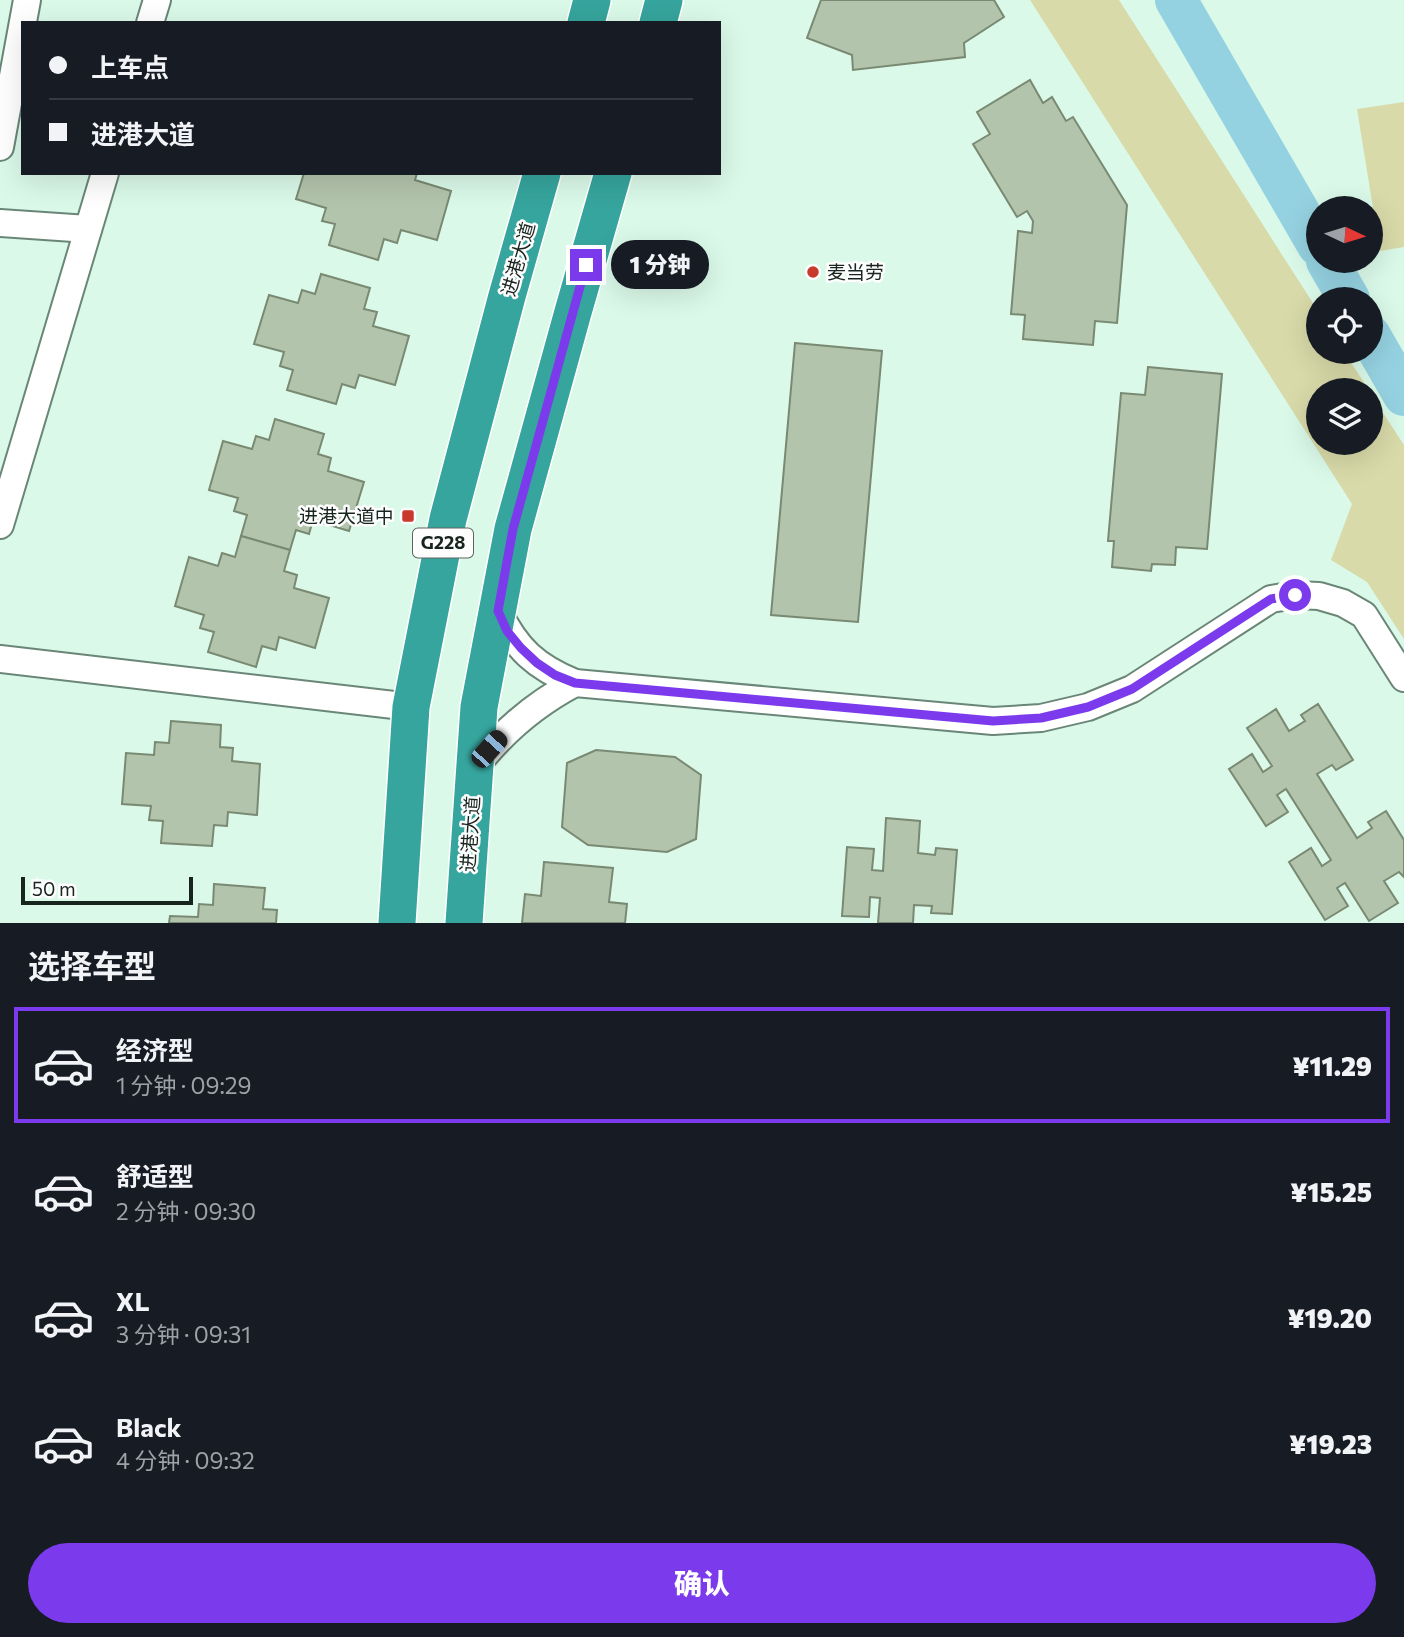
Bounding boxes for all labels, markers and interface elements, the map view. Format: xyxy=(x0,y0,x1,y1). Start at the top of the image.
text: 上车点 xyxy=(91,51,169,82)
text: 进港大道 xyxy=(91,118,195,149)
north arrow xyxy=(1306,196,1382,273)
map controls xyxy=(1306,196,1383,455)
street label: 进港大道 xyxy=(496,219,539,299)
callout: 1 分钟 xyxy=(610,240,708,290)
route end xyxy=(570,249,602,281)
text: 1 分钟 xyxy=(629,250,691,278)
place label: 麦当劳 xyxy=(827,260,884,283)
marker: 麦当劳 xyxy=(805,264,821,280)
button: locate xyxy=(1306,287,1383,364)
button: layers xyxy=(1306,378,1383,455)
place label: 进港大道中 xyxy=(299,504,394,527)
marker: 进港大道中 xyxy=(400,508,416,524)
road number: G228 xyxy=(413,528,473,558)
route start xyxy=(1279,579,1311,611)
car xyxy=(468,726,511,772)
street label: 进港大道 xyxy=(455,795,484,873)
scale bar xyxy=(21,874,192,906)
text: 50 m xyxy=(32,877,76,900)
text: 选择车型 xyxy=(28,945,156,985)
icon: car xyxy=(32,1034,95,1097)
text: 经济型 xyxy=(116,1034,194,1065)
text: ¥11.29 xyxy=(1292,1050,1372,1081)
text: 1 分钟 · 09:29 xyxy=(116,1071,252,1099)
icon: car xyxy=(32,1160,95,1223)
text: 舒适型 xyxy=(116,1160,194,1191)
text: ¥15.25 xyxy=(1290,1176,1372,1207)
text: 2 分钟 · 09:30 xyxy=(116,1197,256,1225)
text: XL xyxy=(116,1285,150,1316)
icon: car xyxy=(32,1286,95,1349)
text: ¥19.20 xyxy=(1287,1302,1372,1333)
text: 3 分钟 · 09:31 xyxy=(116,1320,251,1348)
text: Black xyxy=(116,1411,182,1442)
icon: car xyxy=(32,1412,95,1475)
text: ¥19.23 xyxy=(1289,1428,1372,1459)
text: 4 分钟 · 09:32 xyxy=(116,1446,255,1474)
button: 确认 xyxy=(28,1543,1376,1623)

